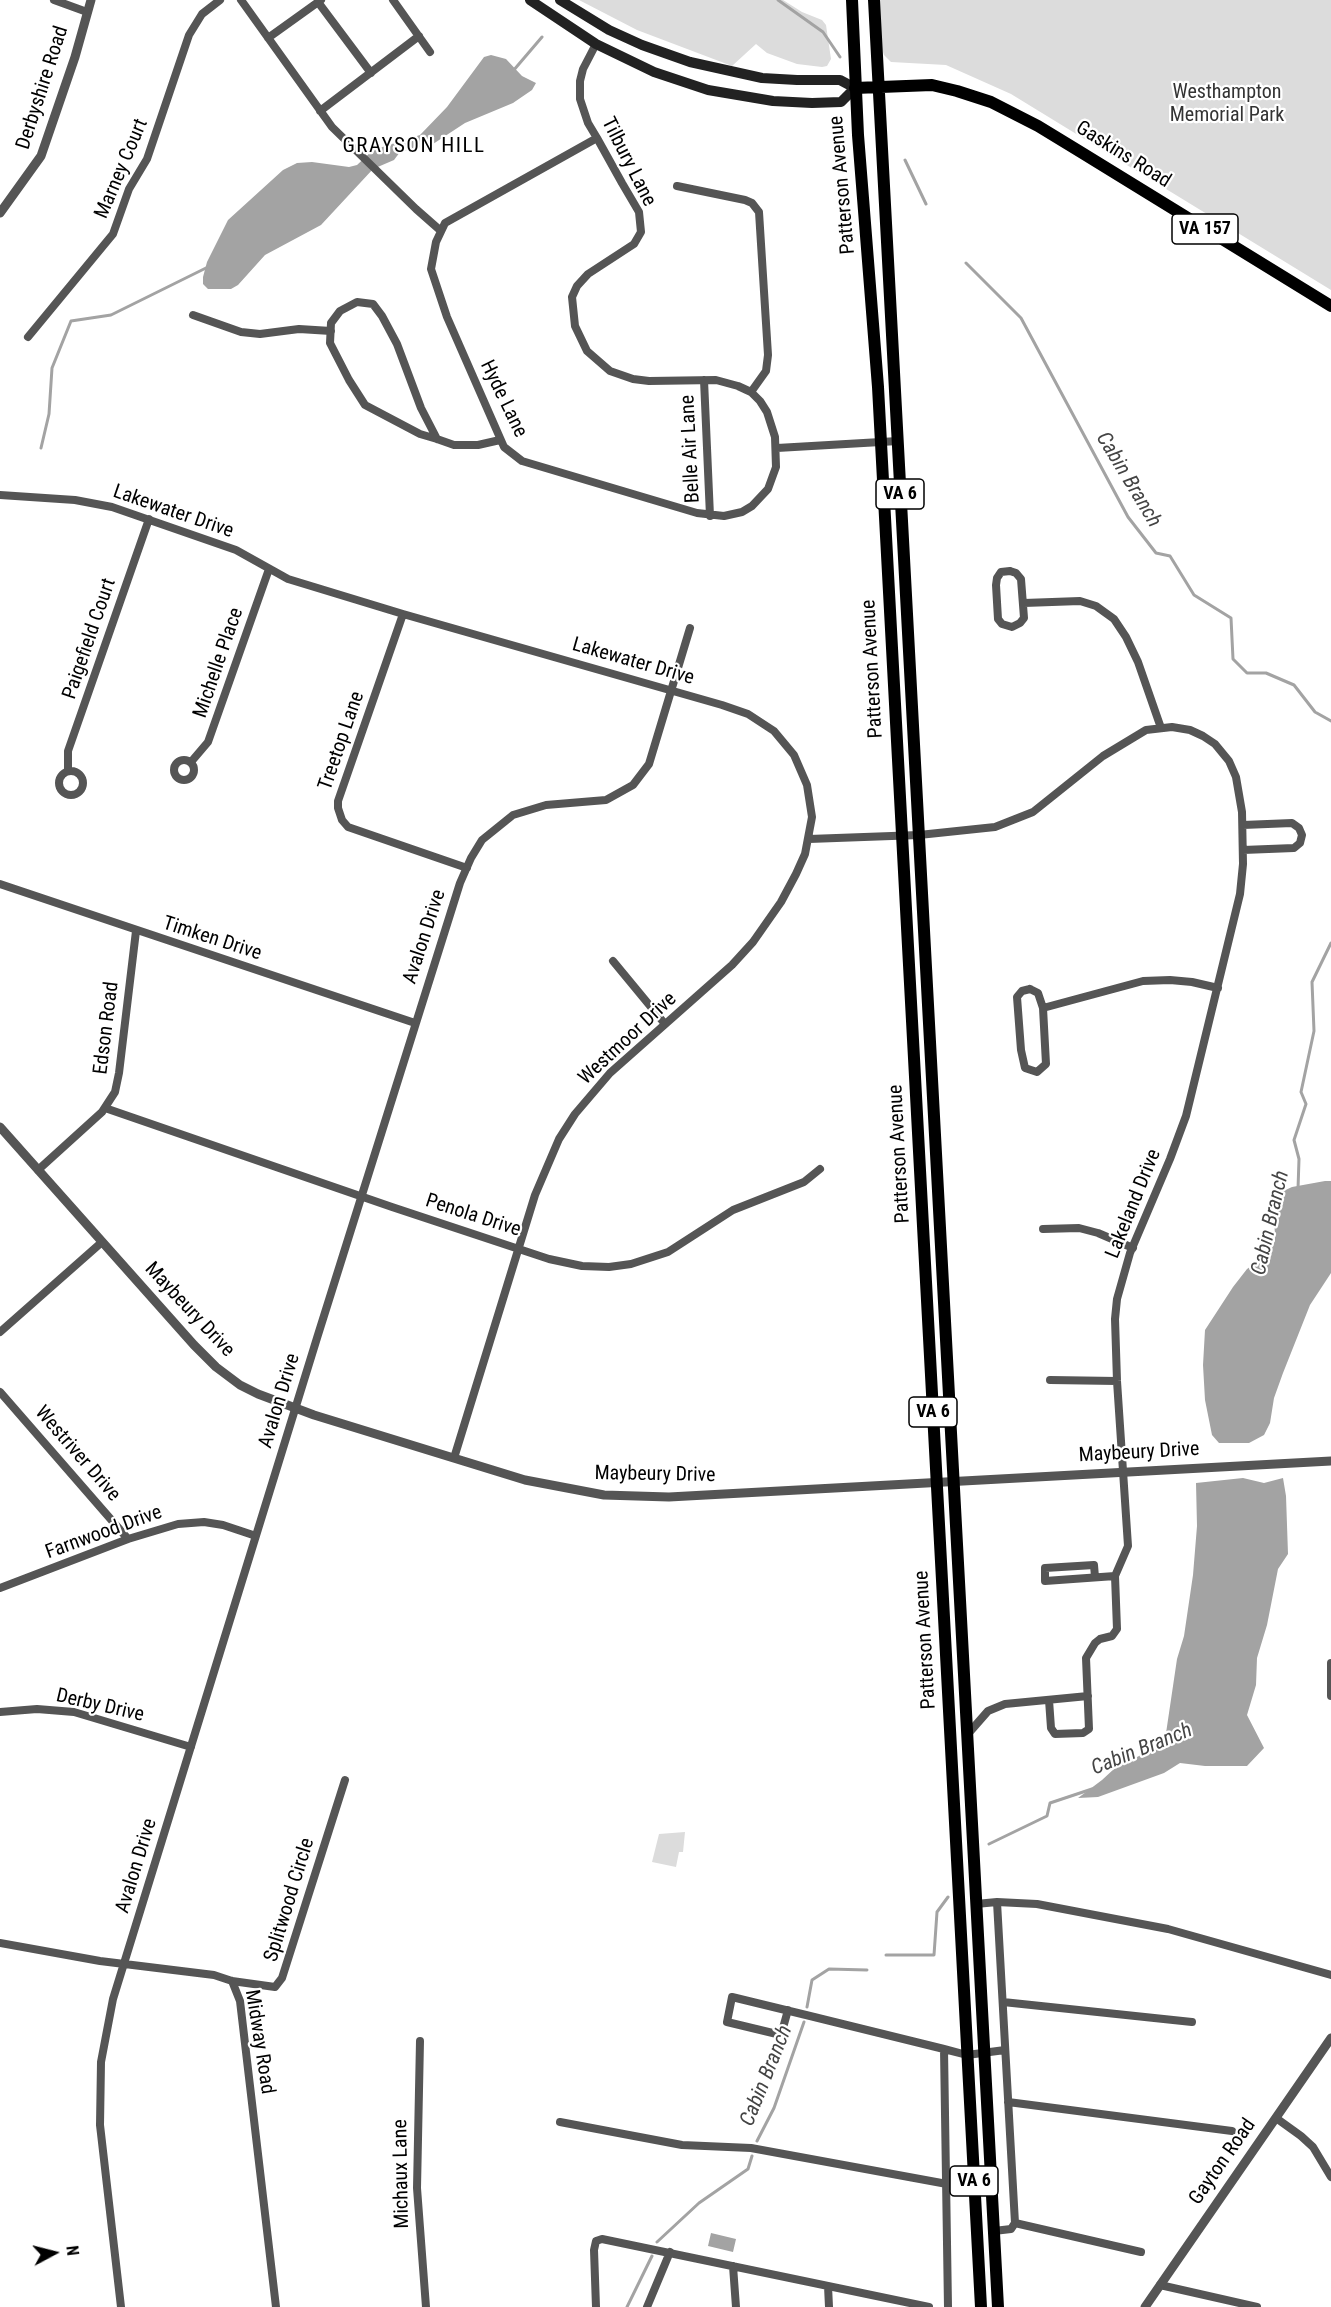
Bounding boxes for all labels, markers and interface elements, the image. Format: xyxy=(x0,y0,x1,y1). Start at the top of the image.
street label: Derbyshire Road xyxy=(12,23,74,153)
park label: Westhampton Memorial Park xyxy=(1170,81,1284,128)
street label: Tilbury Lane xyxy=(595,114,661,210)
street label: Marney Court xyxy=(90,115,154,223)
street label: Patterson Avenue xyxy=(825,115,861,255)
street label: Gaskins Road xyxy=(1071,116,1175,194)
district label: GRAYSON HILL xyxy=(342,134,486,160)
road number: VA 157 xyxy=(1172,214,1238,244)
street label: Hyde Lane xyxy=(474,357,532,441)
street label: Belle Air Lane xyxy=(676,394,706,504)
water label: Cabin Branch xyxy=(1090,428,1166,532)
road number: VA 6 xyxy=(876,479,924,509)
street label: Lakewater Drive xyxy=(110,480,236,544)
street label: Paigefield Court xyxy=(58,575,122,703)
street label: Patterson Avenue xyxy=(857,599,889,739)
street label: Michelle Place xyxy=(189,605,249,721)
street label: Lakewater Drive xyxy=(569,633,697,691)
street label: Treetop Lane xyxy=(314,689,370,793)
street label: Avalon Drive xyxy=(398,887,452,987)
street label: Timken Drive xyxy=(160,912,264,966)
street label: Edson Road xyxy=(89,980,125,1076)
street label: Westmoor Drive xyxy=(574,988,682,1090)
street label: Patterson Avenue xyxy=(884,1084,916,1224)
street label: Lakeland Drive xyxy=(1101,1146,1167,1262)
water label: Cabin Branch xyxy=(1247,1168,1295,1278)
street label: Penola Drive xyxy=(422,1189,524,1243)
street label: Maybeury Drive xyxy=(139,1258,239,1362)
street label: Avalon Drive xyxy=(254,1351,306,1451)
road number: VA 6 xyxy=(909,1397,957,1427)
street label: Westriver Drive xyxy=(29,1401,125,1507)
street label: Maybeury Drive xyxy=(1078,1438,1200,1468)
street label: Maybeury Drive xyxy=(594,1462,716,1488)
street label: Farnwood Drive xyxy=(43,1501,165,1565)
street label: Patterson Avenue xyxy=(910,1570,942,1710)
street label: Derby Drive xyxy=(54,1684,146,1728)
water label: Cabin Branch xyxy=(1088,1718,1196,1782)
street label: Avalon Drive xyxy=(111,1816,163,1916)
street label: Splitwood Circle xyxy=(260,1835,320,1965)
street label: Midway Road xyxy=(239,1988,279,2096)
water label: Cabin Branch xyxy=(735,2022,799,2130)
street label: Gayton Road xyxy=(1185,2114,1261,2210)
street label: Michaux Lane xyxy=(389,2119,415,2229)
road number: VA 6 xyxy=(950,2166,998,2196)
north arrow xyxy=(24,2223,84,2283)
text: N xyxy=(62,2245,82,2257)

